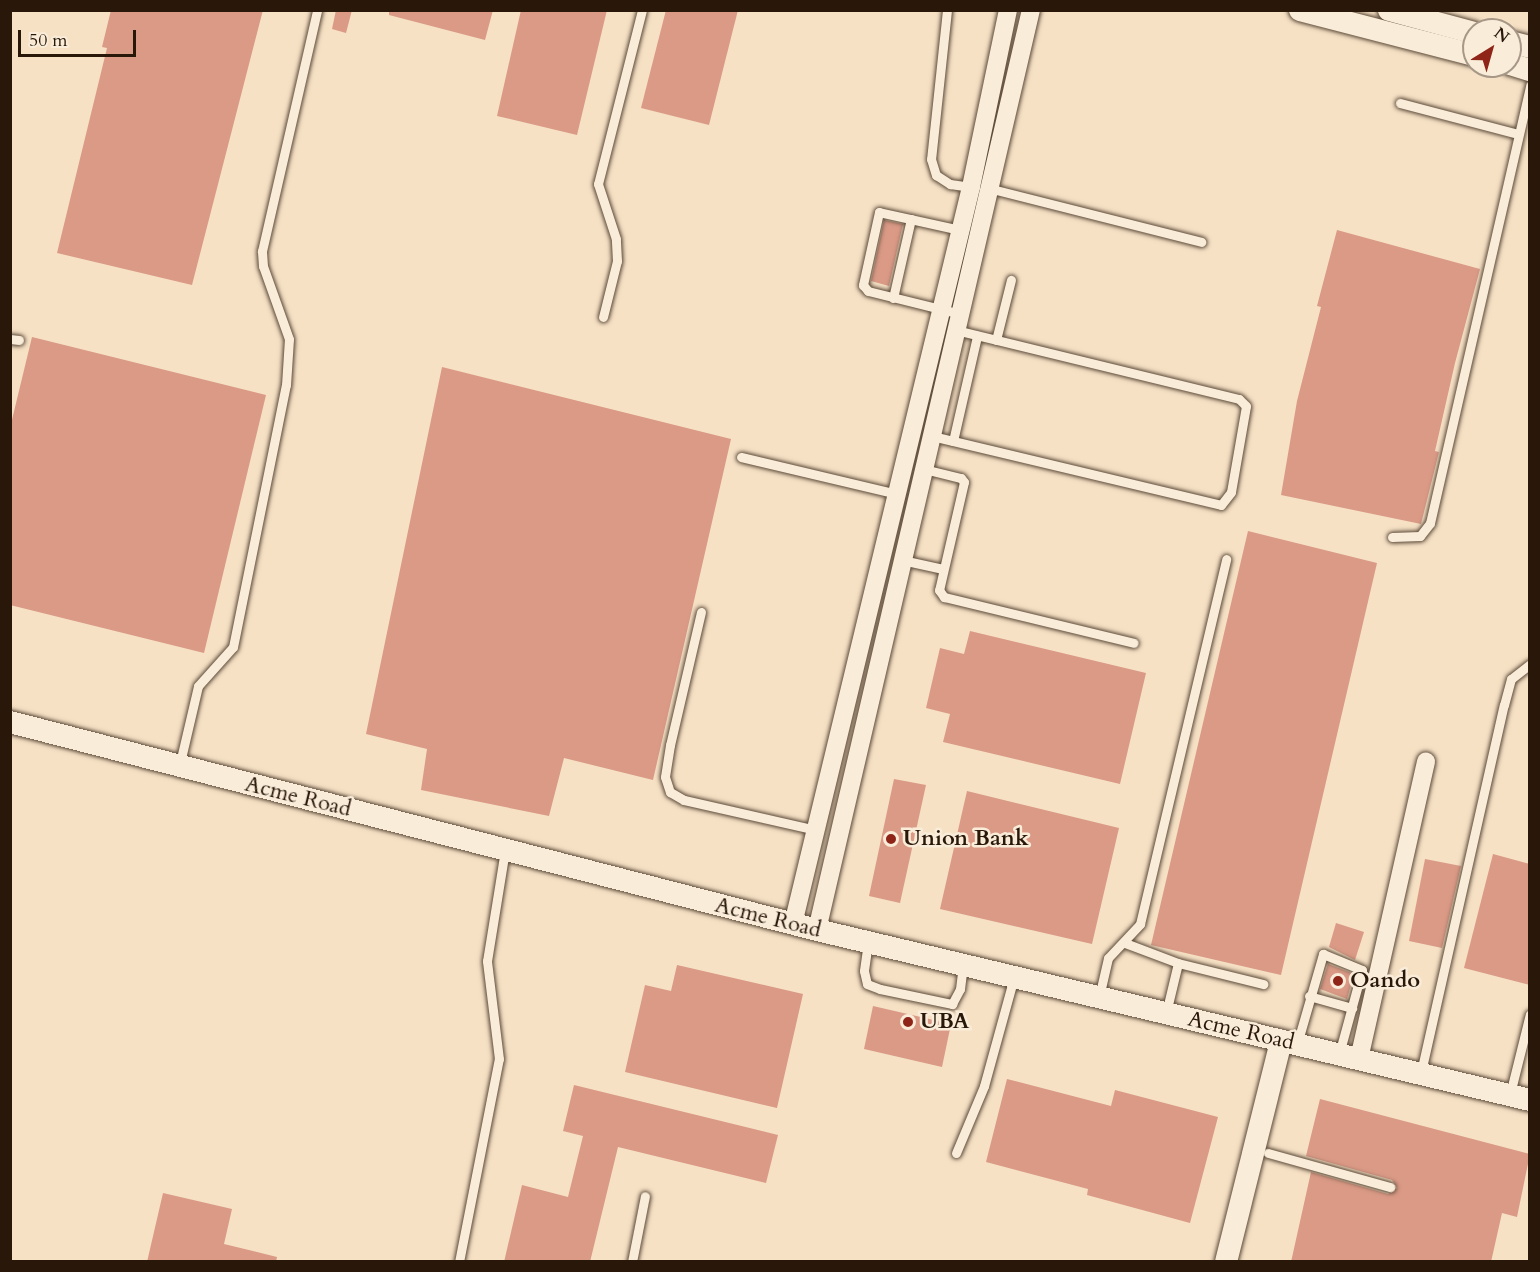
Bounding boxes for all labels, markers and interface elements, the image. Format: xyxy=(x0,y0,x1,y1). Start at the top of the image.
scale bar xyxy=(21,18,140,56)
north arrow xyxy=(1462,18,1522,78)
text: N xyxy=(1489,22,1514,48)
text: 50 m xyxy=(29,28,68,53)
street label: Acme Road xyxy=(242,771,354,823)
place label: Union Bank xyxy=(903,826,1029,852)
marker: Union Bank xyxy=(884,832,898,846)
street label: Acme Road xyxy=(712,892,824,944)
place label: Oando xyxy=(1350,968,1420,994)
marker: Oando xyxy=(1331,974,1345,988)
street label: Acme Road xyxy=(1185,1006,1297,1056)
place label: UBA xyxy=(920,1009,969,1035)
marker: UBA xyxy=(901,1015,915,1029)

